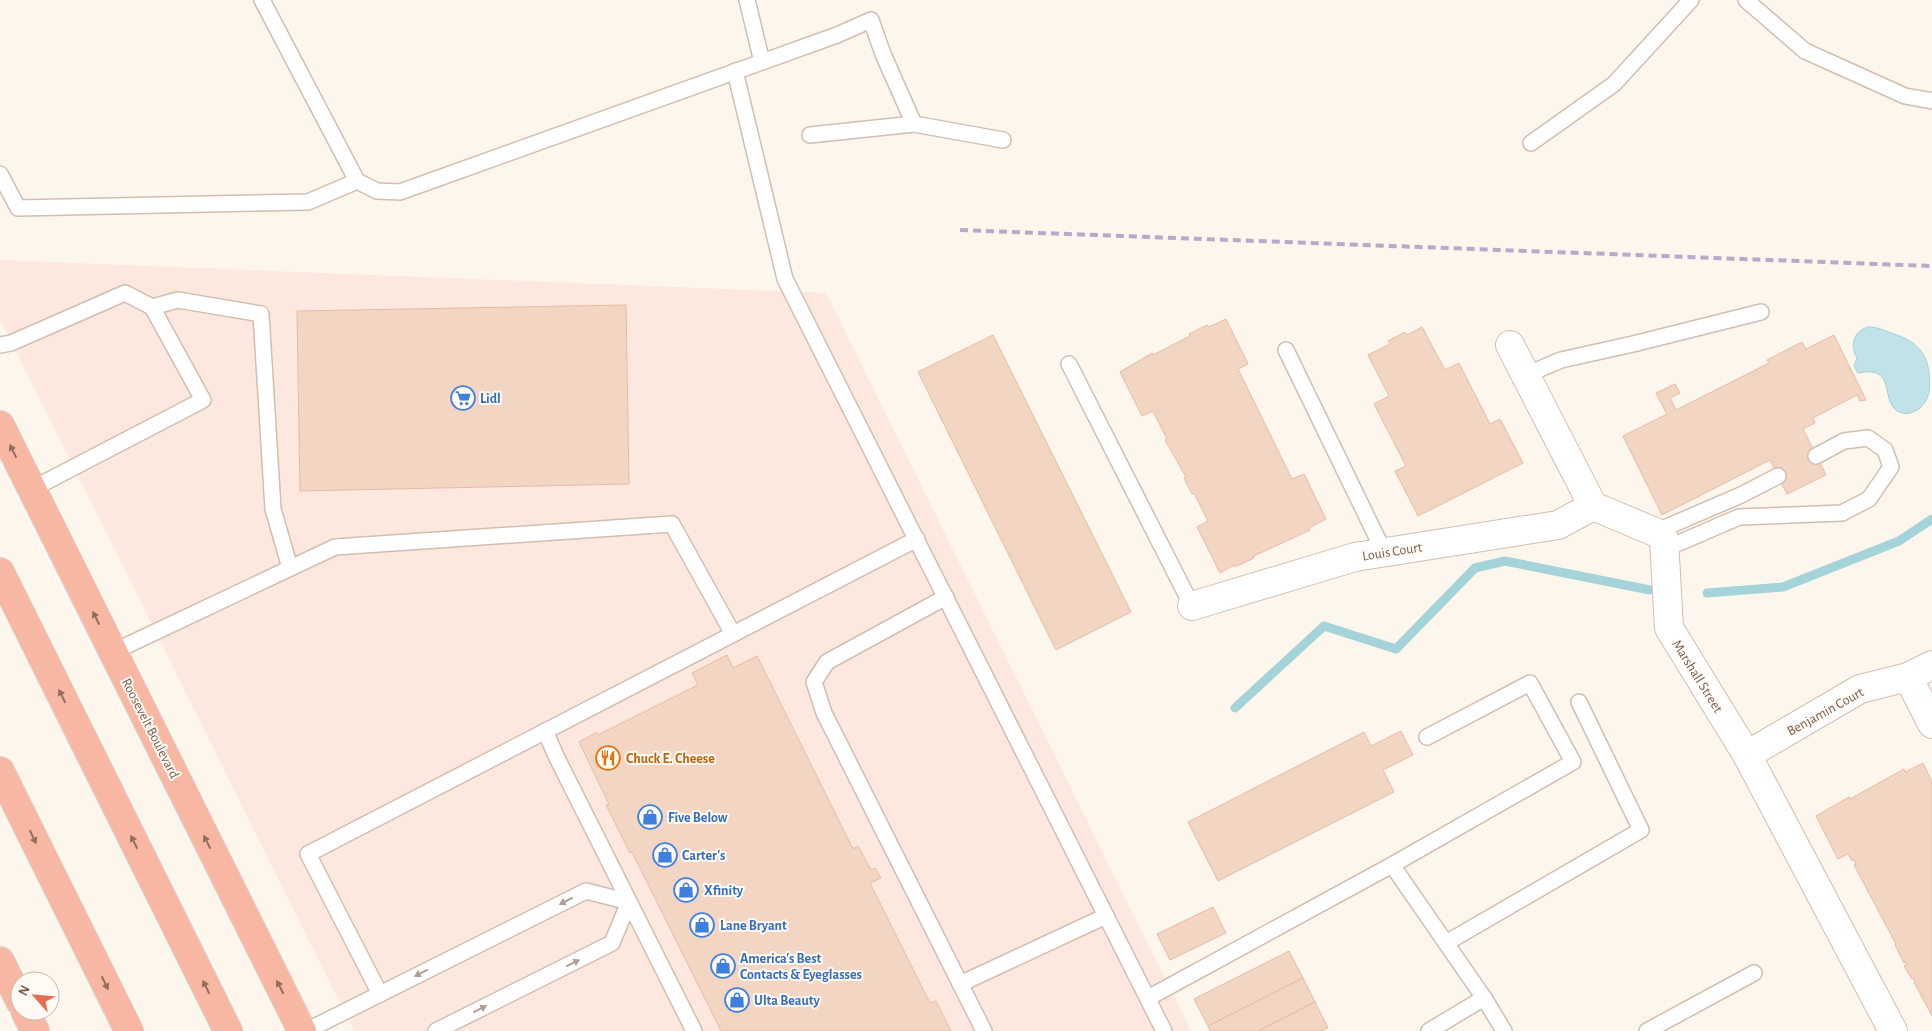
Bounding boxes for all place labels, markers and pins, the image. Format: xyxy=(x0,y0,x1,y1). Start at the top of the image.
supermarket icon: Lidl xyxy=(450,385,476,411)
place label: Lidl xyxy=(480,392,501,406)
restaurant icon: Chuck E. Cheese xyxy=(595,745,621,771)
place label: Chuck E. Cheese xyxy=(626,752,715,766)
shop icon: Five Below xyxy=(637,804,663,830)
place label: Five Below xyxy=(668,811,728,825)
shop icon: Carter's xyxy=(652,842,678,868)
place label: Carter's xyxy=(682,849,725,863)
shop icon: Xfinity xyxy=(673,877,699,903)
place label: Xfinity xyxy=(704,884,744,898)
shop icon: Lane Bryant xyxy=(689,912,715,938)
place label: Lane Bryant xyxy=(720,919,787,933)
place label: America's Best Contacts & Eyeglasses xyxy=(740,952,862,982)
shop icon: America's Best Contacts & Eyeglasses xyxy=(710,953,736,979)
shop icon: Ulta Beauty xyxy=(724,987,750,1013)
place label: Ulta Beauty xyxy=(754,994,821,1008)

